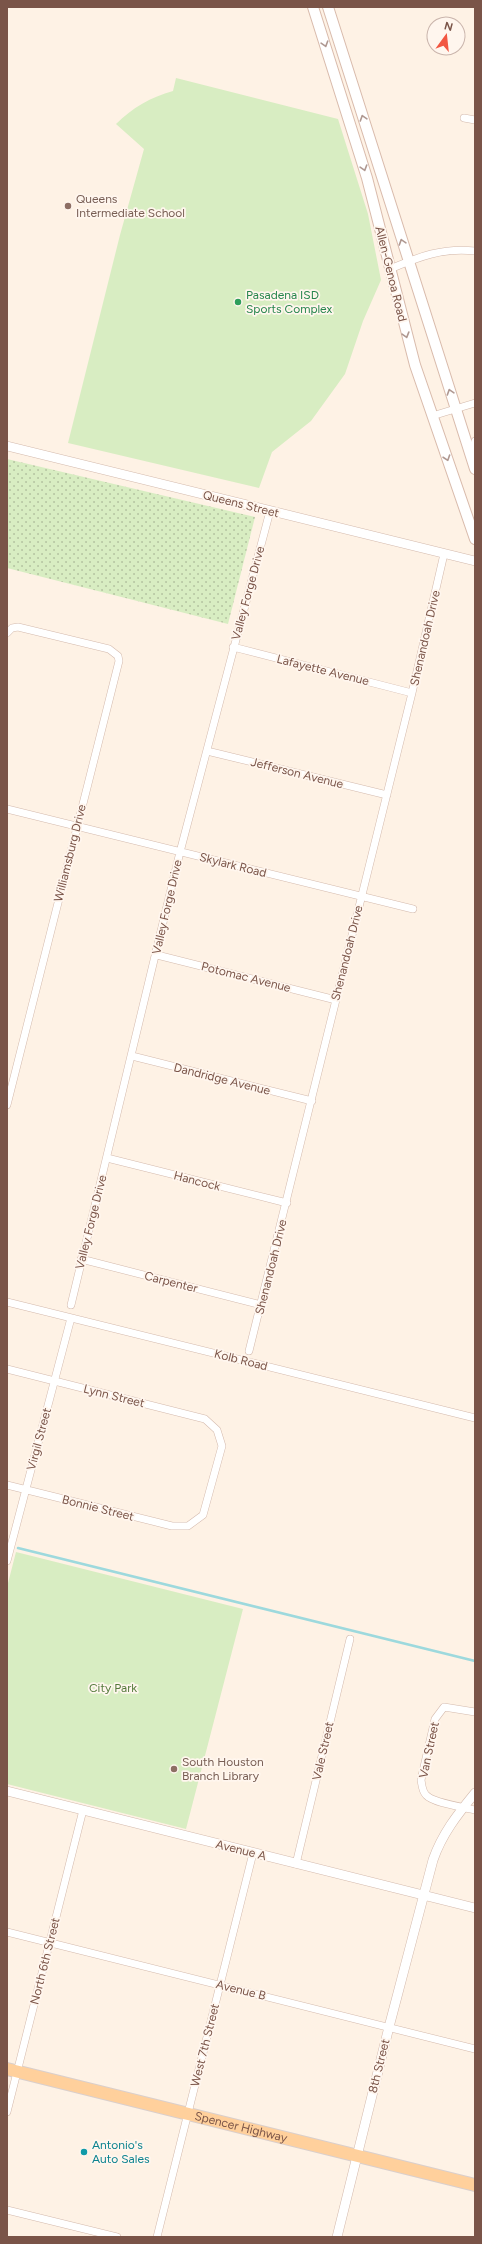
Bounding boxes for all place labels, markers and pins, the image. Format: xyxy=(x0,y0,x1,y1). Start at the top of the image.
place label: Queens Intermediate School xyxy=(76,192,185,220)
marker: Queens Intermediate School xyxy=(63,201,73,211)
place label: Pasadena ISD Sports Complex xyxy=(246,288,333,316)
marker: Pasadena ISD Sports Complex xyxy=(233,297,243,307)
place label: South Houston Branch Library xyxy=(182,1755,264,1783)
marker: South Houston Branch Library xyxy=(169,1764,179,1774)
place label: Antonio's Auto Sales xyxy=(92,2138,150,2166)
marker: Antonio's Auto Sales xyxy=(79,2147,89,2157)

